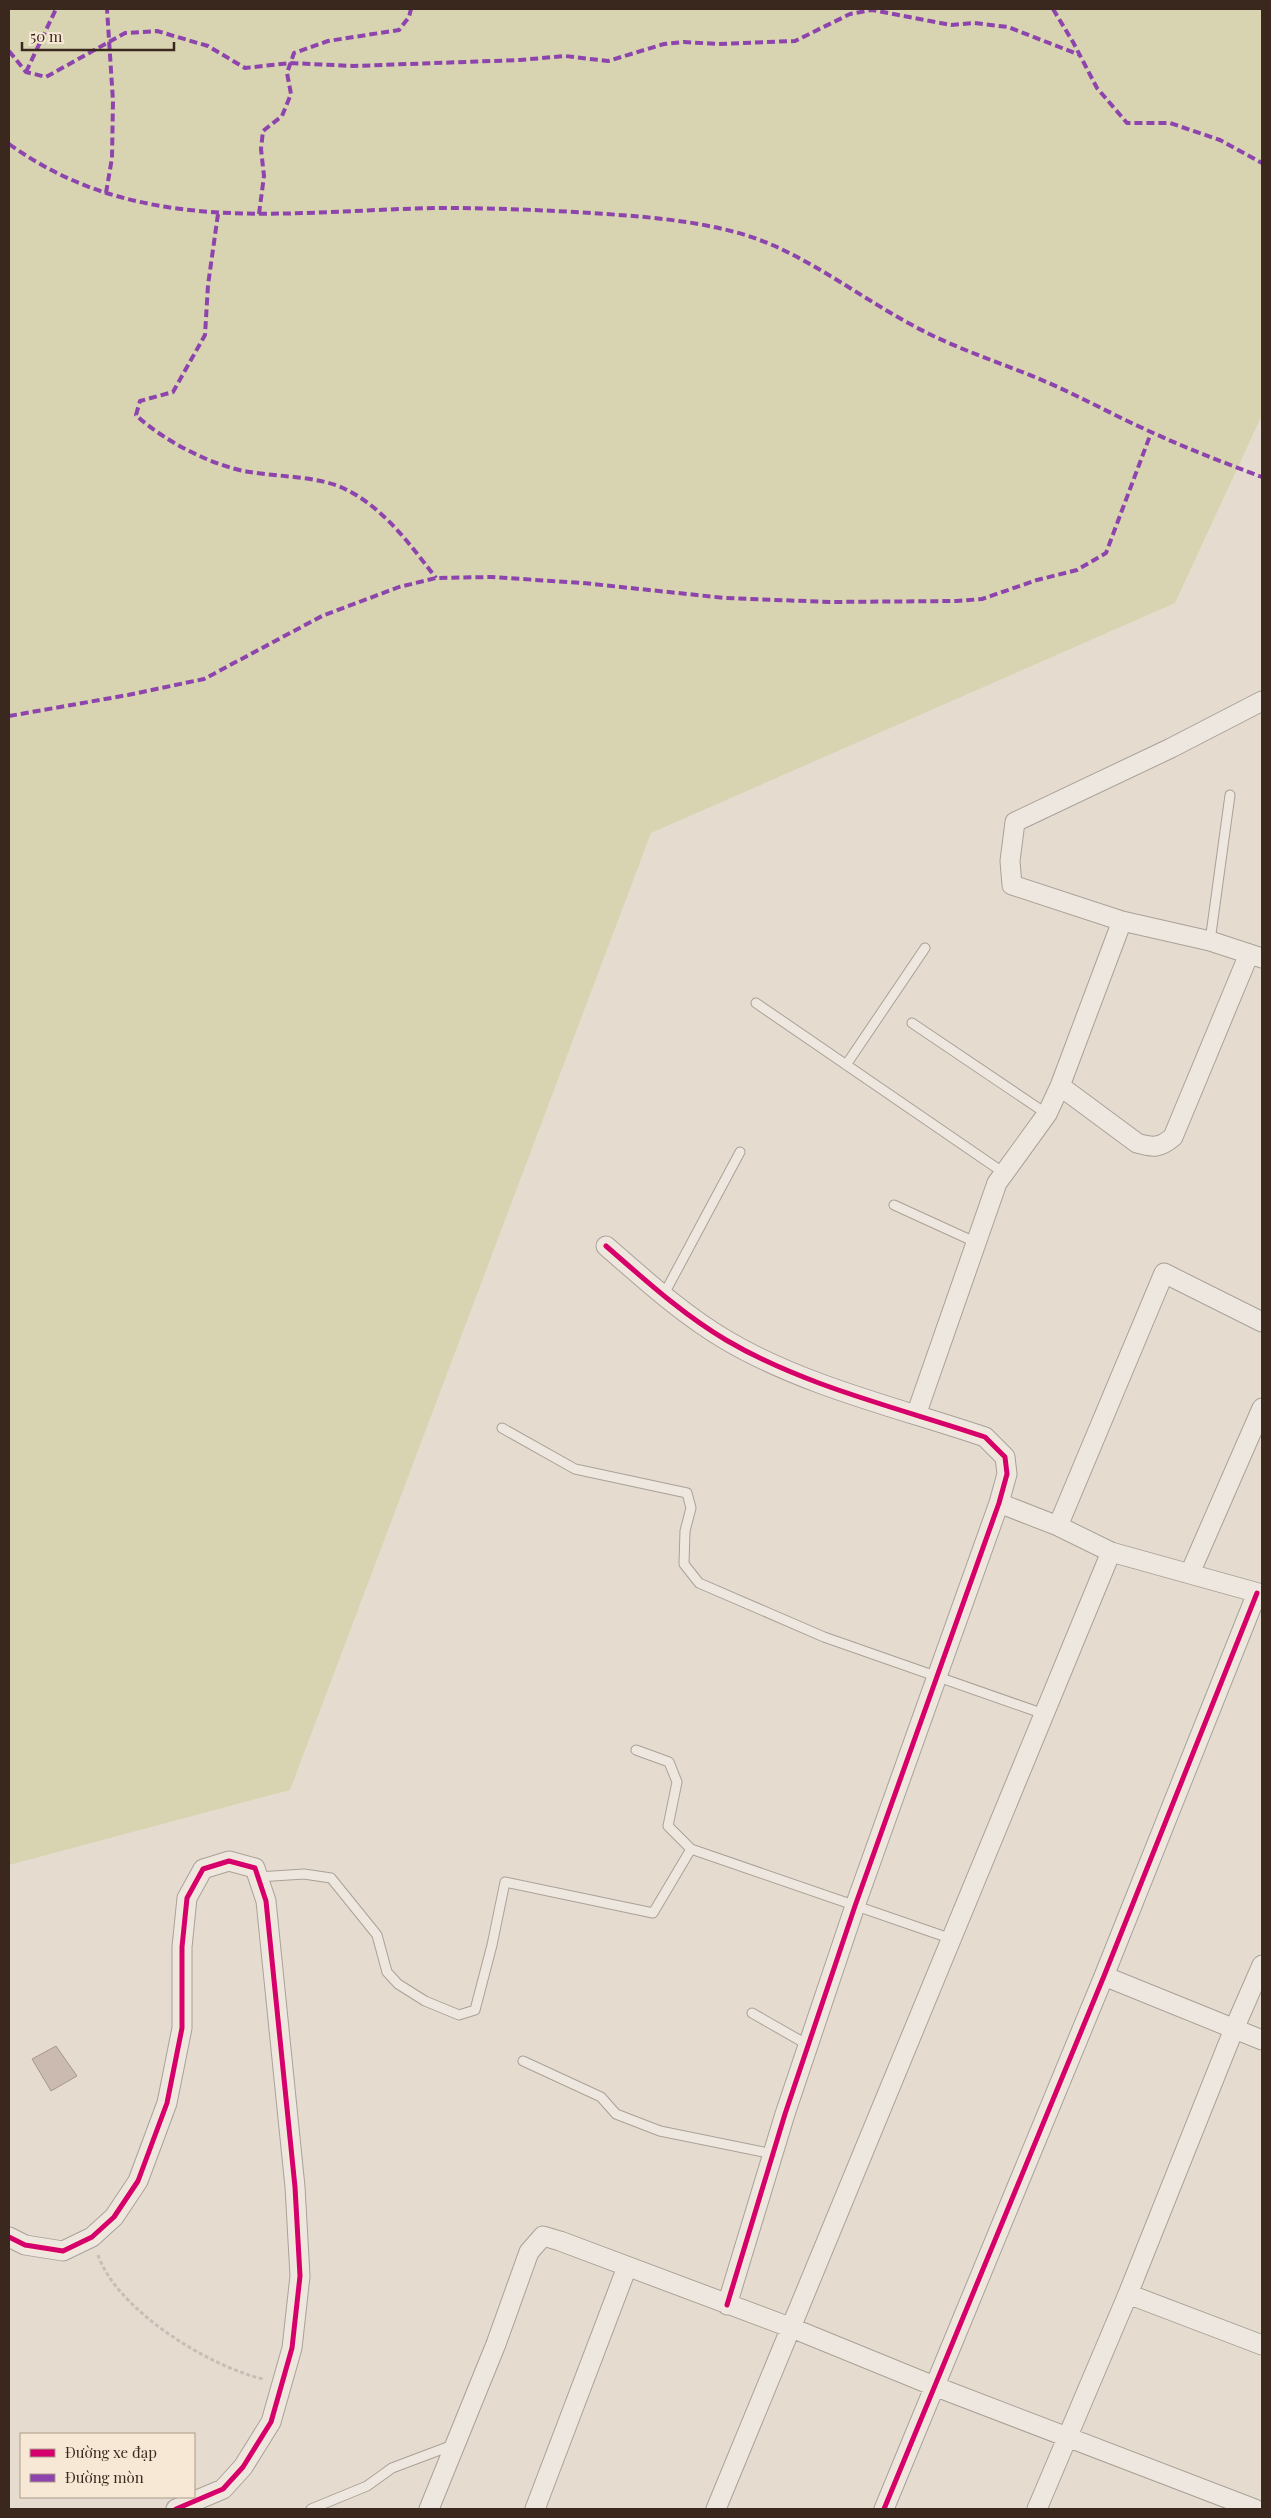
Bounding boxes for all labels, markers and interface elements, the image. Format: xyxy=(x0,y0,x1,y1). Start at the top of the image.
scale bar xyxy=(22,20,175,52)
text: 50 m xyxy=(30,26,63,46)
legend xyxy=(20,2433,195,2498)
text: Đường xe đạp xyxy=(65,2442,157,2462)
text: Đường mòn xyxy=(65,2467,144,2487)

